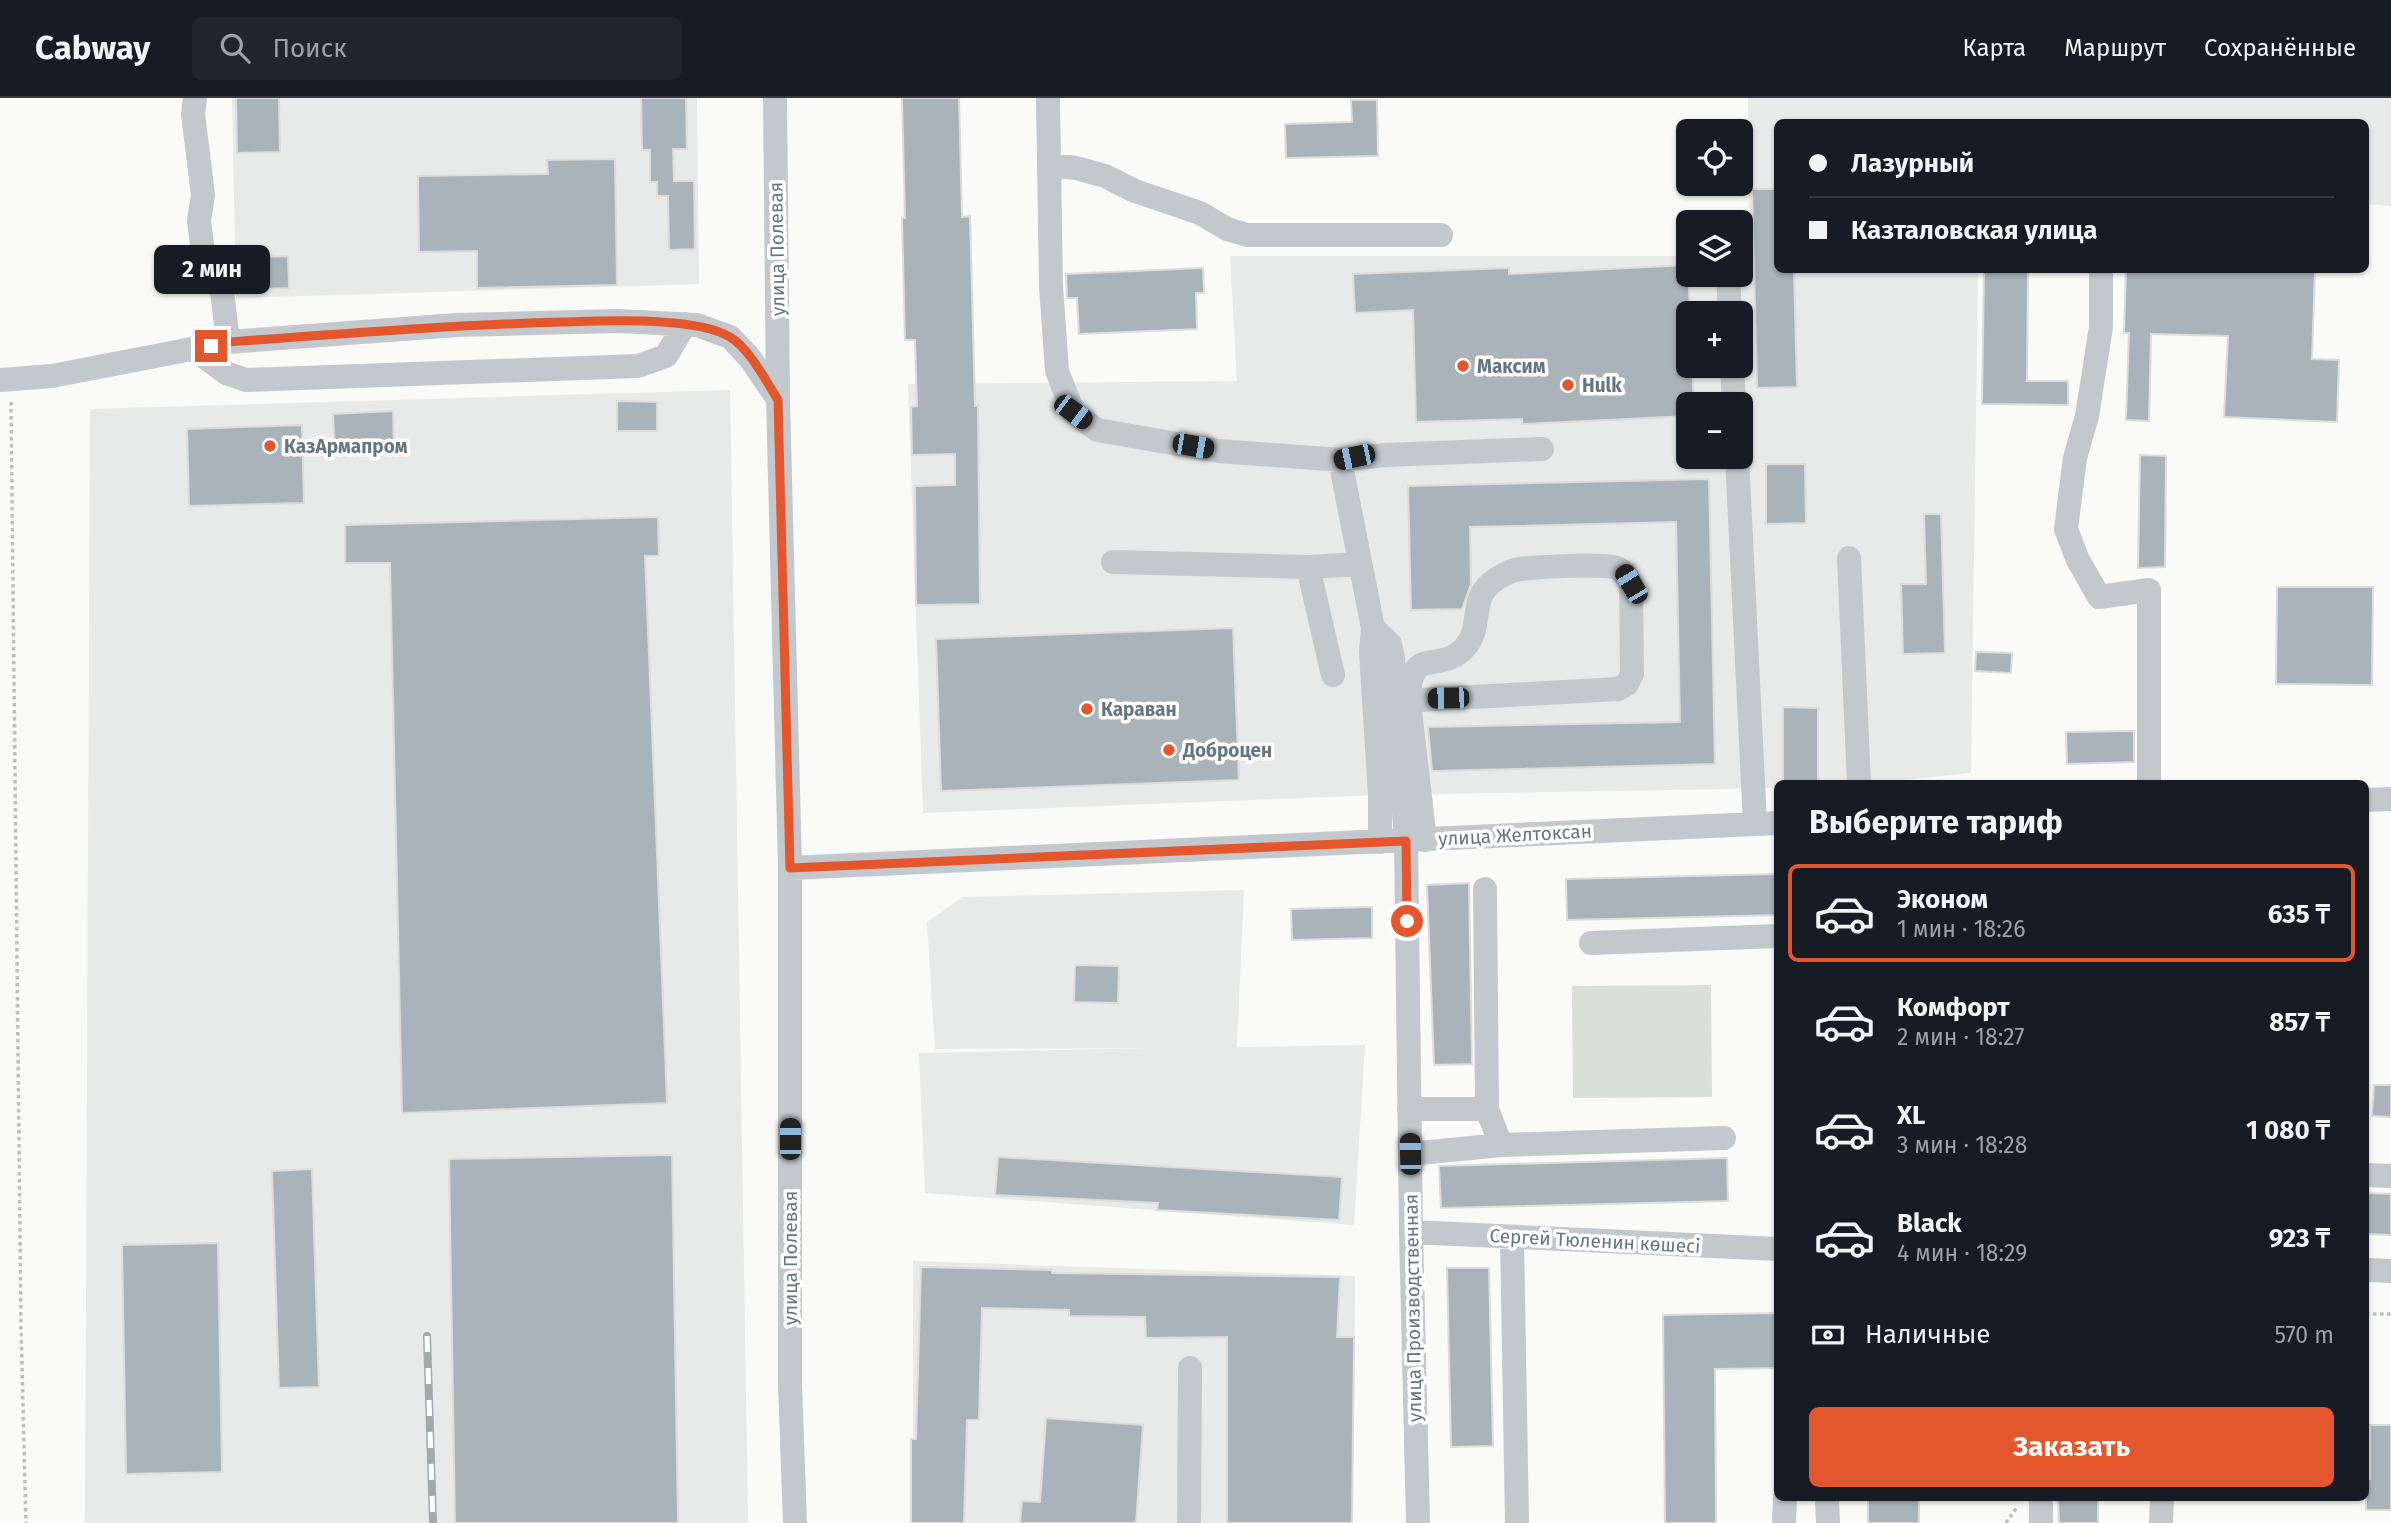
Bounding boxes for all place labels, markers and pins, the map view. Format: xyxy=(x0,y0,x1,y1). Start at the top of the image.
place label: Максим xyxy=(1477,355,1546,378)
marker: Максим xyxy=(1455,358,1471,374)
place label: Hulk xyxy=(1582,374,1622,397)
marker: Hulk xyxy=(1560,377,1576,393)
place label: КазАрмапром xyxy=(284,435,408,458)
marker: КазАрмапром xyxy=(262,438,278,454)
place label: Караван xyxy=(1101,698,1177,721)
marker: Караван xyxy=(1079,701,1095,717)
place label: Доброцен xyxy=(1182,739,1272,762)
marker: Доброцен xyxy=(1161,742,1177,758)

